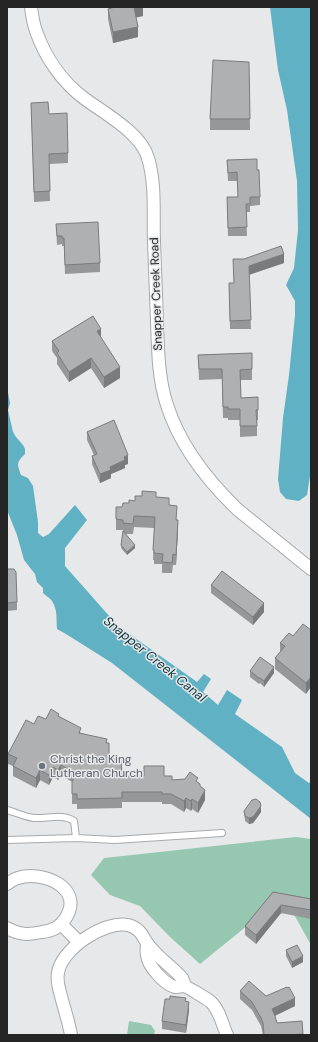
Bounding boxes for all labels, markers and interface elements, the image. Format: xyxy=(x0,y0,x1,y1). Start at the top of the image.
street label: Snapper Creek Road xyxy=(146,237,166,351)
water label: Snapper Creek Canal xyxy=(100,612,211,706)
place label: Christ the King Lutheran Church xyxy=(50,751,143,781)
marker: Christ the King Lutheran Church xyxy=(37,761,47,771)

